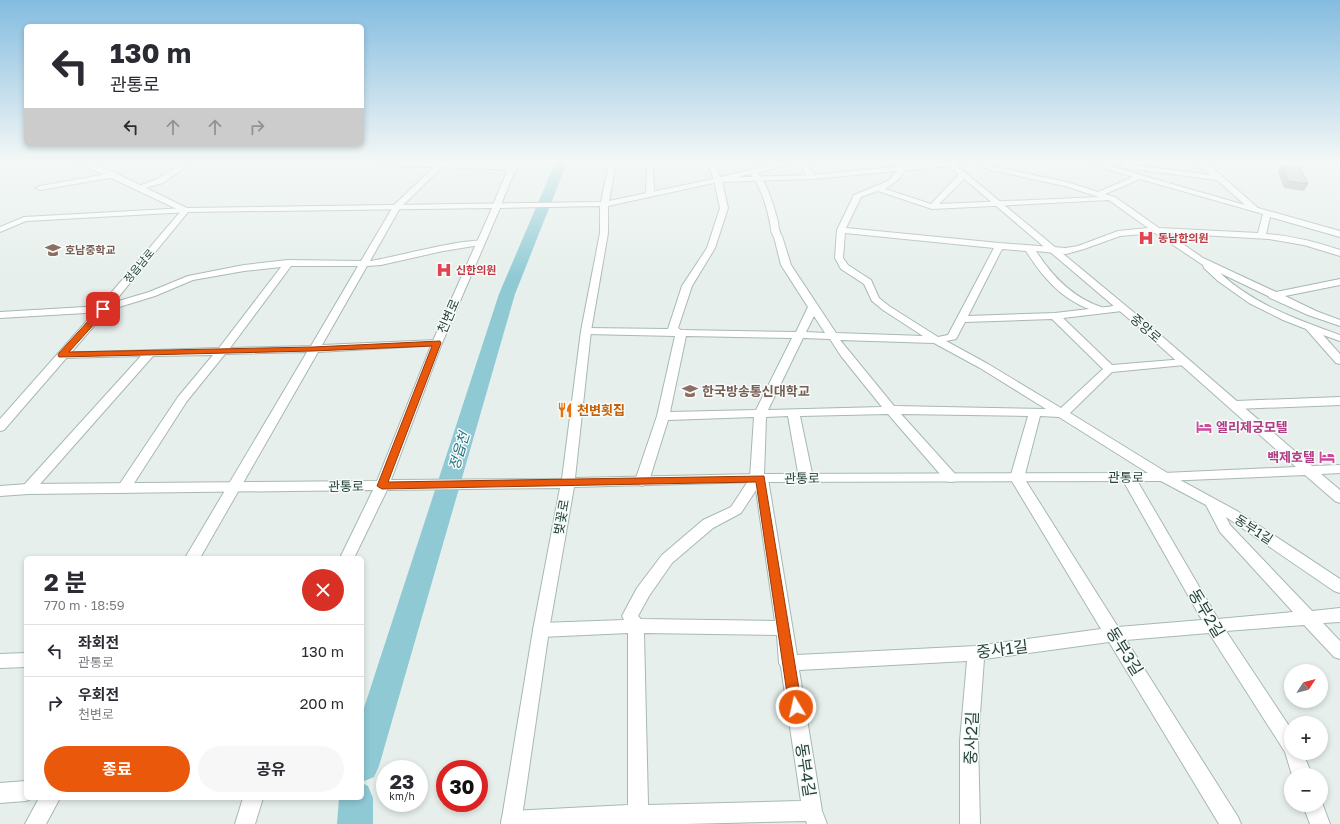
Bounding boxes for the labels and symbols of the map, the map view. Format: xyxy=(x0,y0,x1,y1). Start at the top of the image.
hospital icon: 동남한의원 xyxy=(1137,229,1155,247)
place label: 동남한의원 xyxy=(1158,231,1209,244)
school or university icon: 호남중학교 xyxy=(44,241,62,259)
place label: 호남중학교 xyxy=(65,243,116,256)
street label: 정읍남로 xyxy=(121,246,157,285)
hospital icon: 신한의원 xyxy=(435,261,453,279)
place label: 신한의원 xyxy=(456,263,496,276)
pin xyxy=(86,292,120,326)
street label: 천변로 xyxy=(434,296,462,336)
street label: 중앙로 xyxy=(1127,310,1165,346)
school or university icon: 한국방송통신대학교 xyxy=(681,382,699,400)
place label: 한국방송통신대학교 xyxy=(702,383,810,399)
restaurant icon: 천변횟집 xyxy=(556,401,574,419)
place label: 천변횟집 xyxy=(577,402,625,418)
hotel icon: 엘리제궁모텔 xyxy=(1195,418,1213,436)
place label: 엘리제궁모텔 xyxy=(1216,419,1288,435)
water label: 정읍천 xyxy=(445,429,473,472)
hotel icon: 백제호텔 xyxy=(1318,448,1336,466)
place label: 백제호텔 xyxy=(1267,449,1315,465)
street label: 관통로 xyxy=(1108,469,1144,485)
street label: 관통로 xyxy=(784,470,820,486)
street label: 관통로 xyxy=(328,478,364,494)
street label: 벚꽃로 xyxy=(550,498,572,536)
street label: 동부1길 xyxy=(1232,511,1276,547)
street label: 동부2길 xyxy=(1185,585,1229,641)
street label: 동부3길 xyxy=(1102,623,1148,679)
street label: 중사1길 xyxy=(975,636,1029,662)
north arrow xyxy=(1284,664,1328,708)
position arrow xyxy=(775,686,817,728)
street label: 중사2길 xyxy=(960,711,982,765)
street label: 동부4길 xyxy=(792,742,820,798)
speed limit sign: 30 xyxy=(436,760,488,812)

